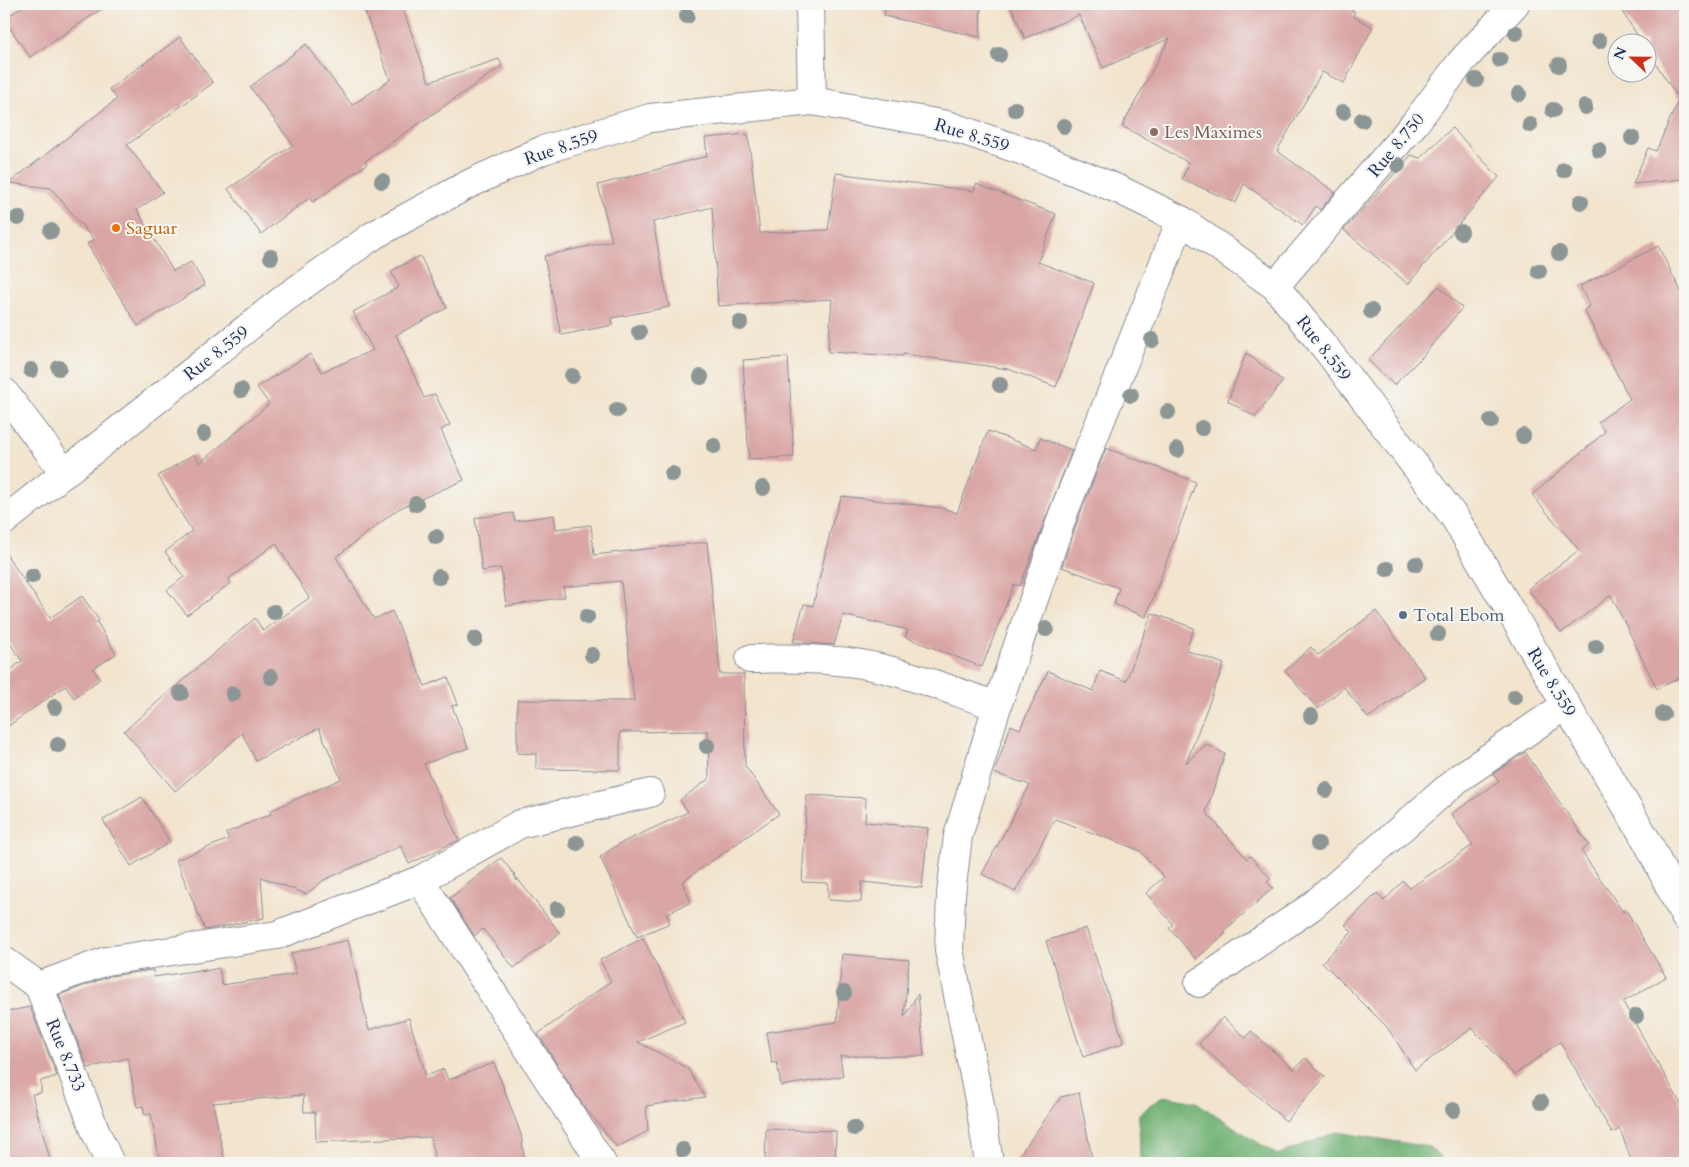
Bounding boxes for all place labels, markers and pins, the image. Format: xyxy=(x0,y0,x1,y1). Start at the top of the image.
place label: Les Maximes xyxy=(1164,120,1262,145)
marker: Les Maximes xyxy=(1148,126,1160,138)
place label: Saguar xyxy=(126,216,178,241)
marker: Saguar xyxy=(110,222,122,234)
place label: Total Ebom xyxy=(1413,603,1505,628)
marker: Total Ebom xyxy=(1397,609,1409,621)

